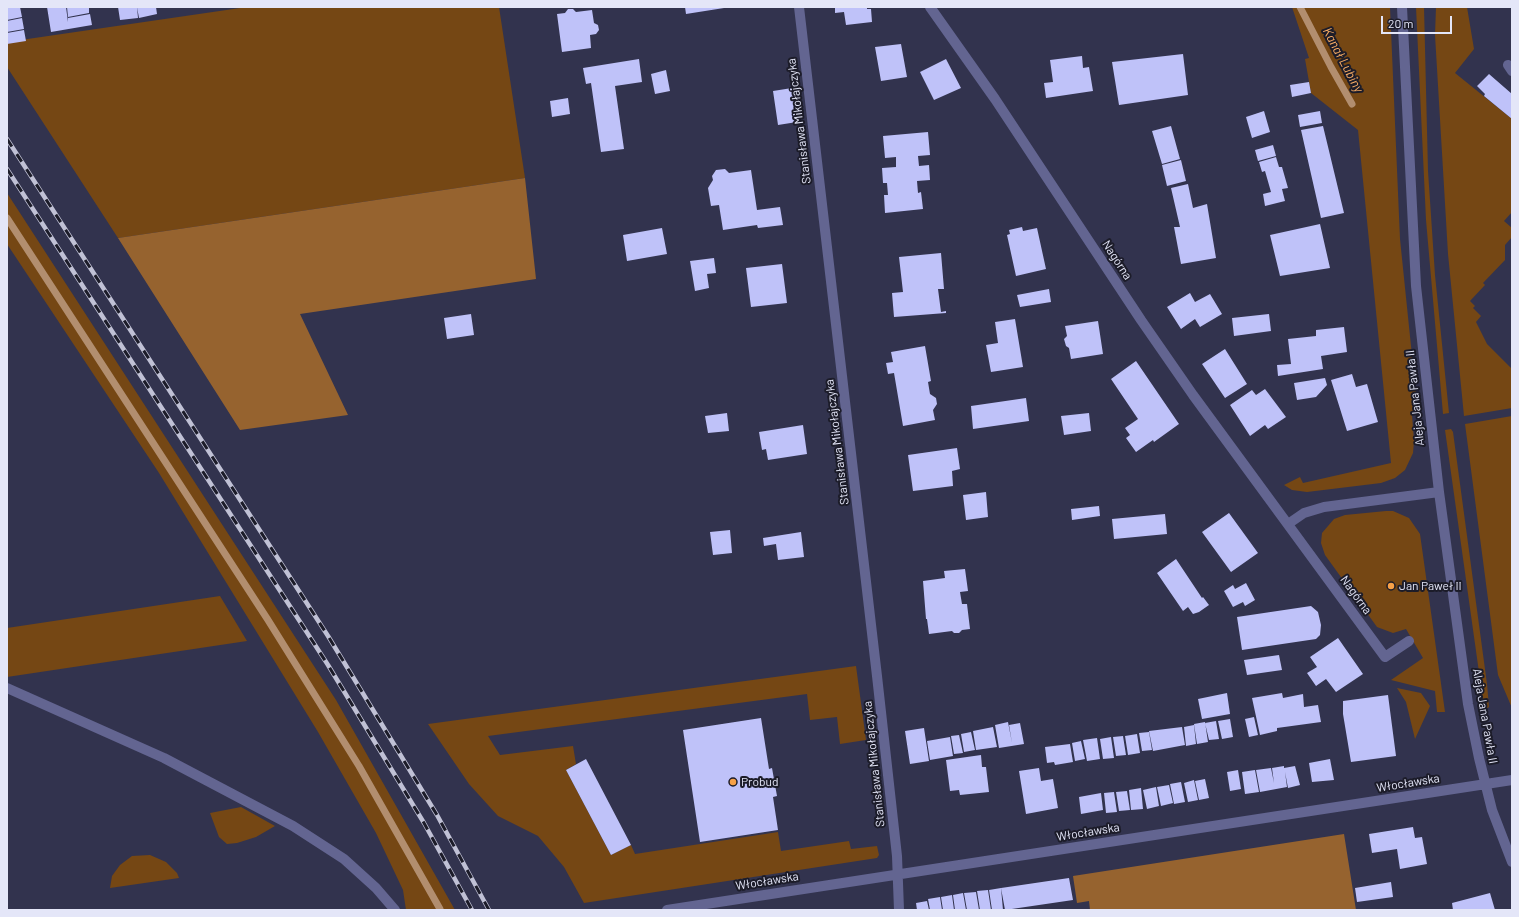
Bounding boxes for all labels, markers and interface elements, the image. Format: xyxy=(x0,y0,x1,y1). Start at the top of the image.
scale bar xyxy=(1383,8,1454,34)
text: 20 m xyxy=(1388,16,1414,30)
water label: Kanał Lubiny xyxy=(1319,25,1367,95)
street label: Stanisława Mikołajczyka xyxy=(784,57,814,185)
street label: Nagórna xyxy=(1099,238,1135,282)
street label: Aleja Jana Pawła II xyxy=(1403,349,1427,447)
street label: Stanisława Mikołajczyka xyxy=(822,378,852,506)
street label: Nagórna xyxy=(1337,573,1375,617)
place label: Jan Paweł II xyxy=(1399,579,1462,593)
marker: Jan Paweł II xyxy=(1386,581,1396,591)
street label: Aleja Jana Pawła II xyxy=(1470,667,1500,765)
street label: Stanisława Mikołajczyka xyxy=(860,700,888,828)
street label: Włocławska xyxy=(1375,771,1441,795)
place label: Probud xyxy=(741,775,778,789)
marker: Probud xyxy=(728,777,738,787)
street label: Włocławska xyxy=(1055,820,1121,844)
street label: Włocławska xyxy=(734,869,800,893)

